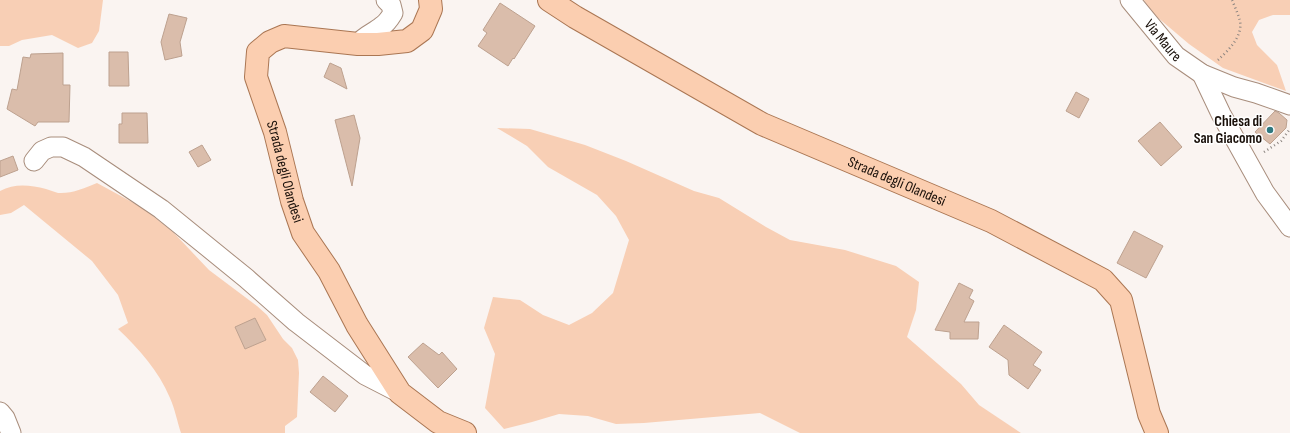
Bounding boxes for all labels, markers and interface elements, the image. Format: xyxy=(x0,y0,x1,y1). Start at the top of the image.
street label: Via Maure xyxy=(1140,15,1185,66)
place label: Chiesa di San Giacomo xyxy=(1194,112,1262,148)
street label: Strada degli Olandesi xyxy=(262,118,308,225)
marker: Chiesa di San Giacomo xyxy=(1265,125,1275,135)
street label: Strada degli Olandesi xyxy=(845,152,949,210)

